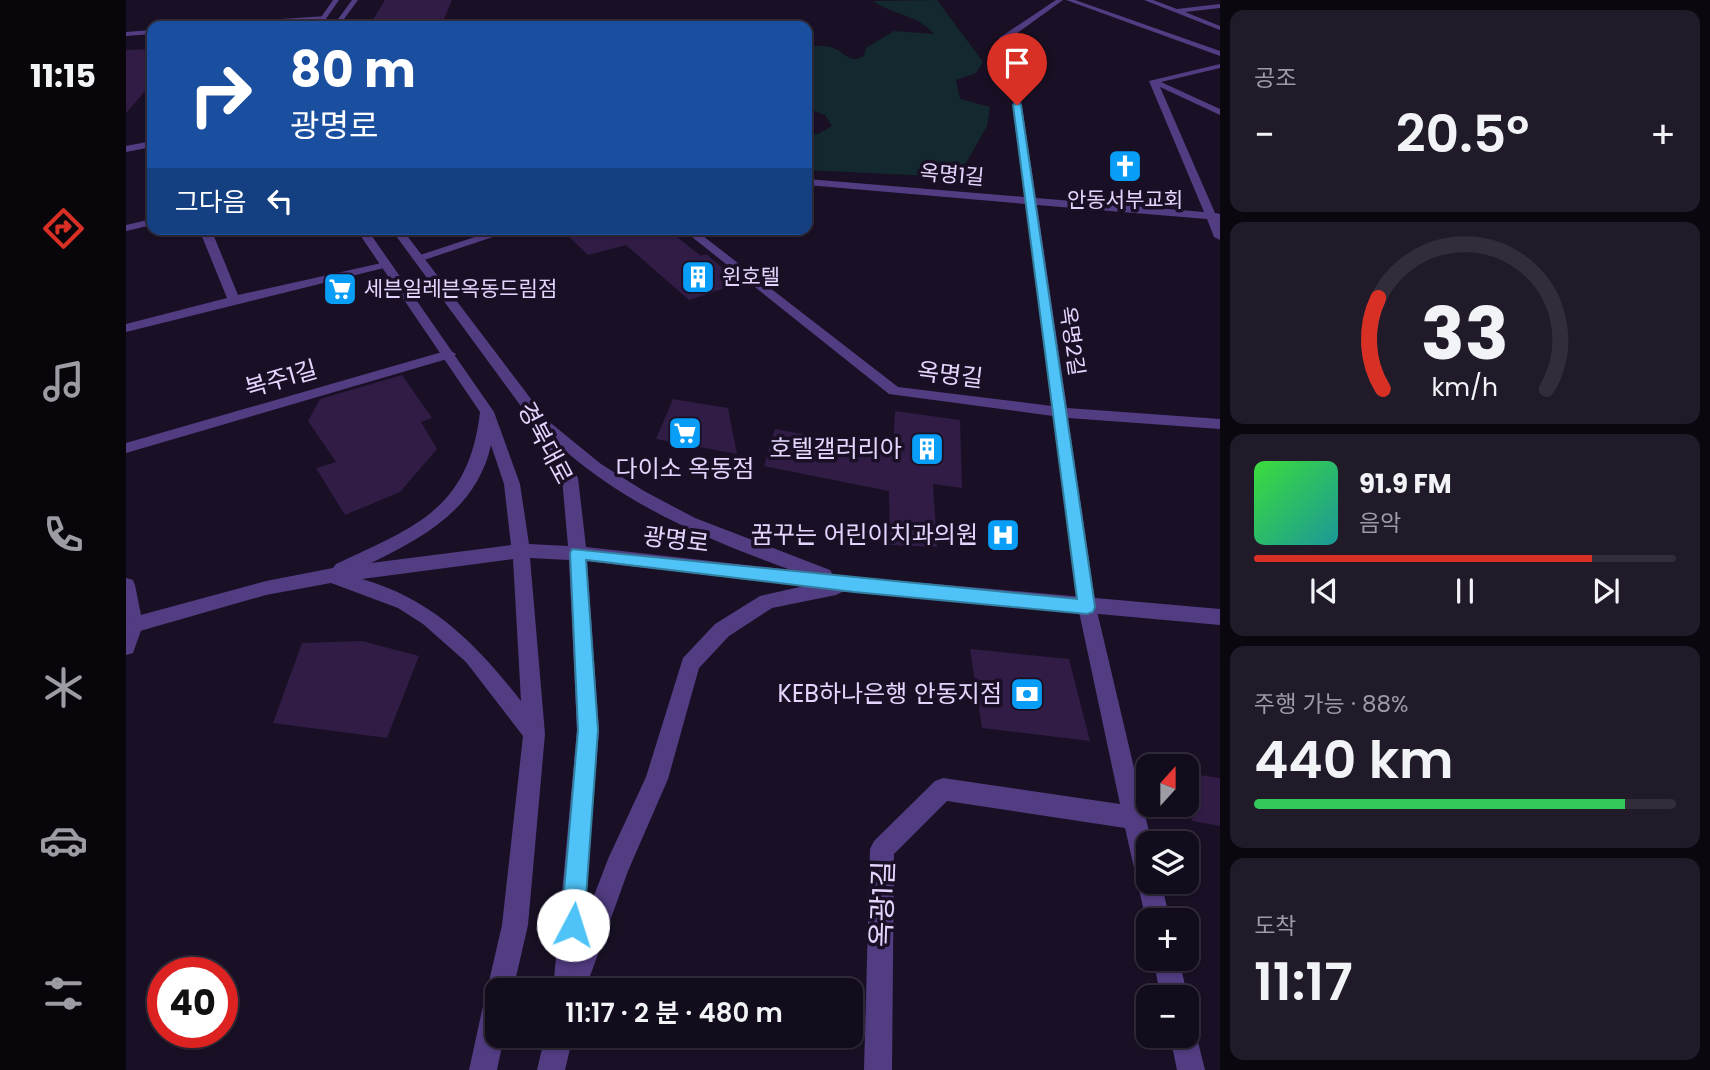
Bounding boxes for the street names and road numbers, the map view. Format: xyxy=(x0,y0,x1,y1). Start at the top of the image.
street label: 옥명1길 xyxy=(919,157,986,192)
street label: 옥명2길 xyxy=(1053,304,1092,378)
street label: 복주1길 xyxy=(241,352,321,405)
street label: 옥명길 xyxy=(915,354,985,395)
street label: 경북대로 xyxy=(510,396,581,490)
street label: 광명로 xyxy=(641,519,711,560)
street label: 옥광1길 xyxy=(862,860,903,948)

